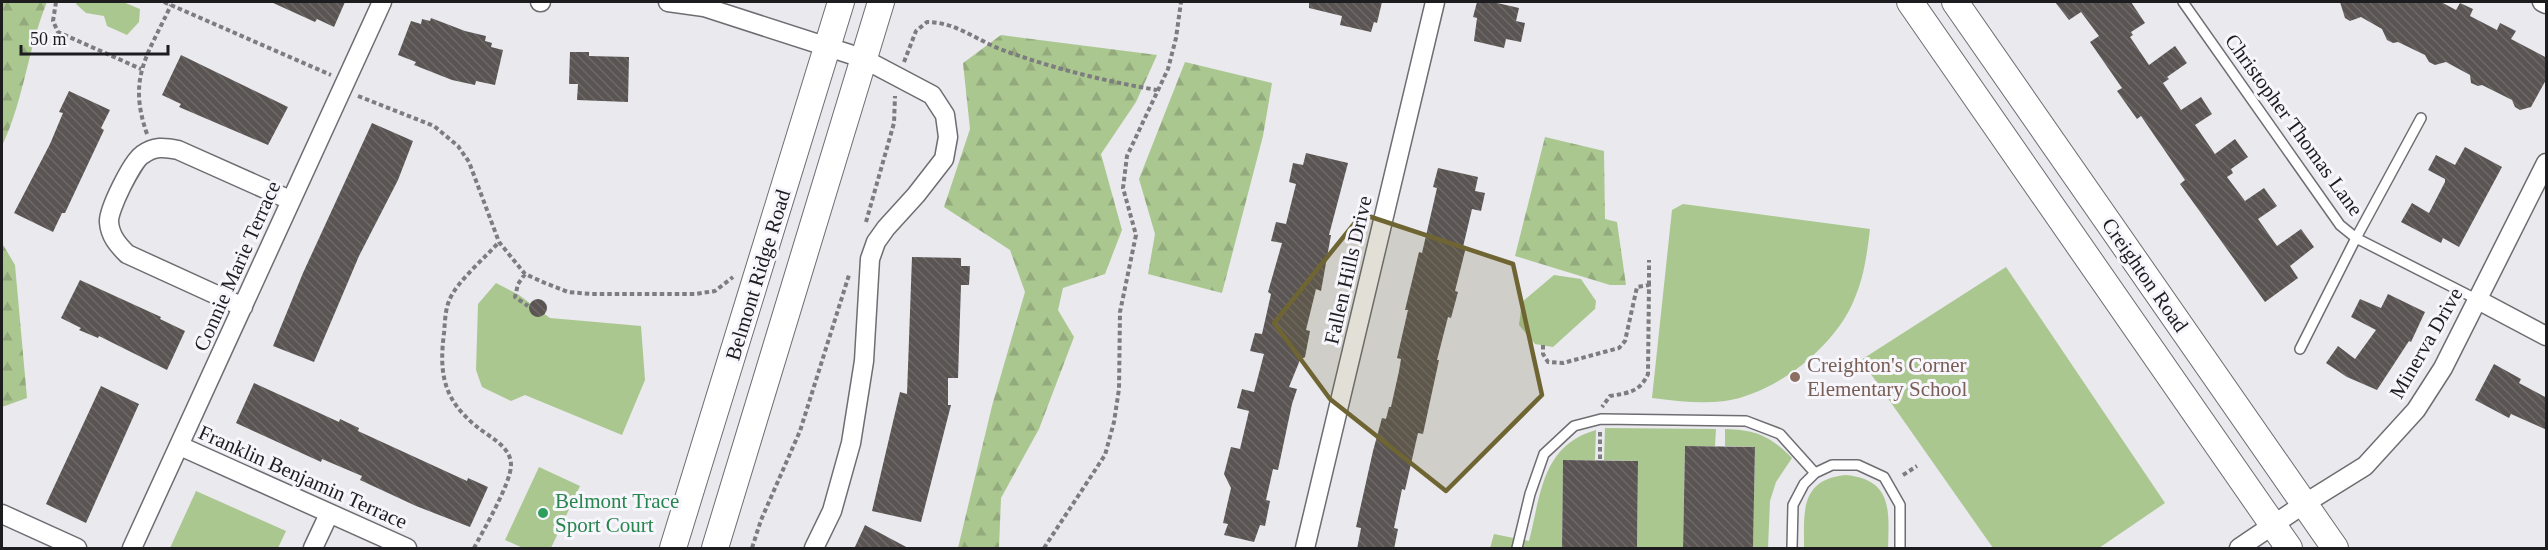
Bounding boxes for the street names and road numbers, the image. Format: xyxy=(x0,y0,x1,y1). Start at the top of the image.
street label: Christopher Thomas Lane xyxy=(2220,29,2368,221)
street label: Connie Marie Terrace xyxy=(189,177,285,355)
street label: Belmont Ridge Road xyxy=(721,186,796,363)
street label: Fallen Hills Drive xyxy=(1319,193,1377,347)
street label: Creighton Road xyxy=(2097,213,2193,337)
street label: Minerva Drive xyxy=(2385,283,2467,403)
street label: Franklin Benjamin Terrace xyxy=(195,420,411,534)

